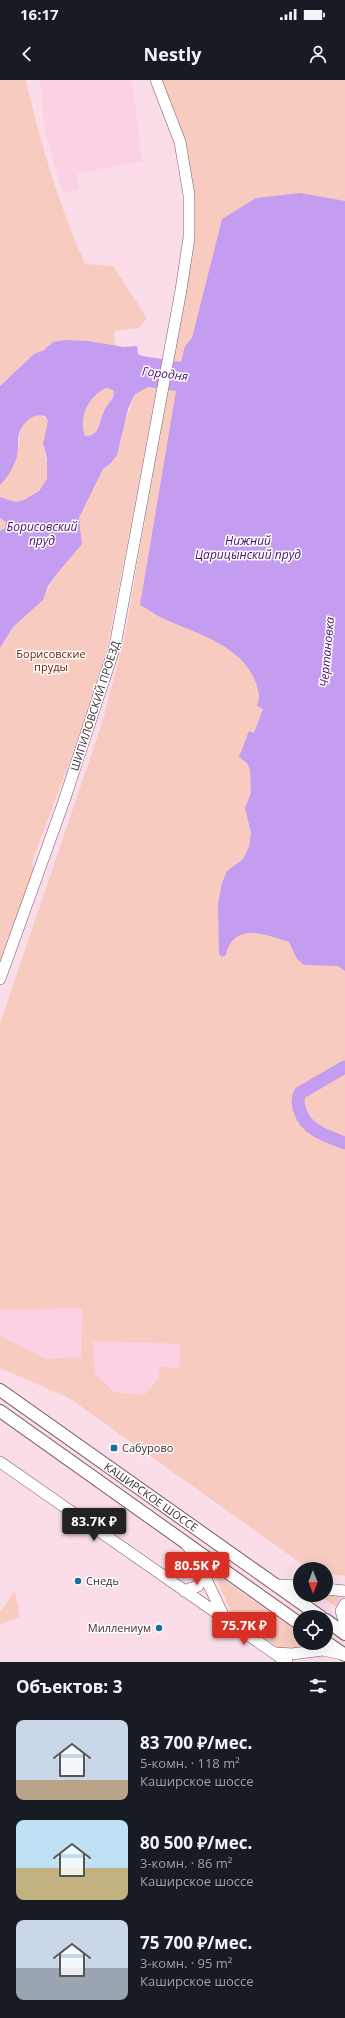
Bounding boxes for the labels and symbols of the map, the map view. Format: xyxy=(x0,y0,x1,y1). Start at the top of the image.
water label: Городня xyxy=(141,362,189,385)
water label: Борисовский пруд xyxy=(6,518,78,549)
water label: Нижний Царицынский пруд xyxy=(195,532,301,563)
water label: Чертановка xyxy=(315,616,338,688)
street label: ШИПИЛОВСКИЙ ПРОЕЗД xyxy=(66,638,123,773)
park label: Борисовские пруды xyxy=(16,646,86,674)
place label: Сабурово xyxy=(122,1440,174,1455)
marker: Сабурово xyxy=(109,1443,119,1453)
street label: КАШИРСКОЕ ШОССЕ xyxy=(102,1459,201,1535)
pin: 83.7K ₽ xyxy=(57,1508,131,1542)
pin: 80.5K ₽ xyxy=(160,1552,234,1586)
north arrow xyxy=(293,1562,333,1602)
place label: Снедь xyxy=(86,1573,119,1588)
marker: Снедь xyxy=(73,1576,83,1586)
pin: 75.7K ₽ xyxy=(207,1612,281,1646)
place label: Миллениум xyxy=(88,1620,151,1635)
marker: Миллениум xyxy=(154,1623,164,1633)

